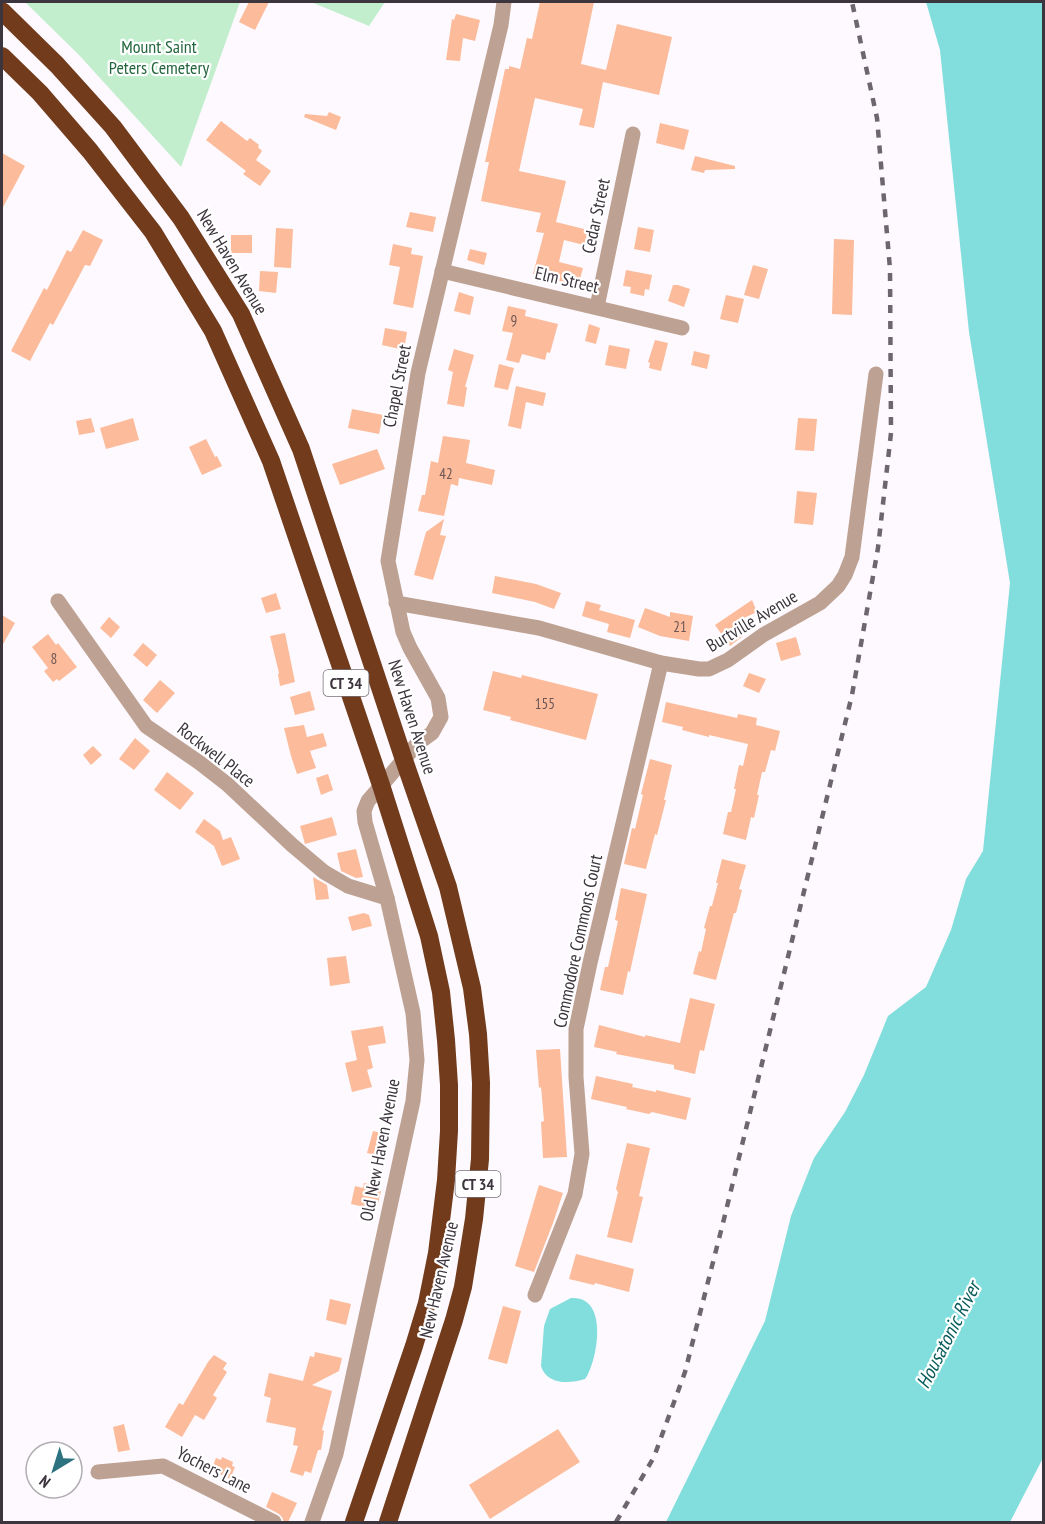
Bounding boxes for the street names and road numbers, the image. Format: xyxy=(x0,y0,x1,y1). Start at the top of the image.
street label: Cedar Street xyxy=(576,176,615,256)
street label: New Haven Avenue xyxy=(192,205,273,319)
street label: Elm Street xyxy=(533,261,601,298)
street label: Chapel Street xyxy=(377,342,416,429)
street label: Burtville Avenue xyxy=(702,584,801,657)
street label: New Haven Avenue xyxy=(383,657,442,777)
road number: CT 34 xyxy=(324,670,368,696)
street label: Rockwell Place xyxy=(173,717,260,792)
street label: Commodore Commons Court xyxy=(548,852,607,1030)
street label: Old New Haven Avenue xyxy=(354,1077,405,1223)
road number: CT 34 xyxy=(456,1171,500,1197)
street label: New Haven Avenue xyxy=(414,1219,463,1340)
street label: Yochers Lane xyxy=(173,1441,256,1498)

